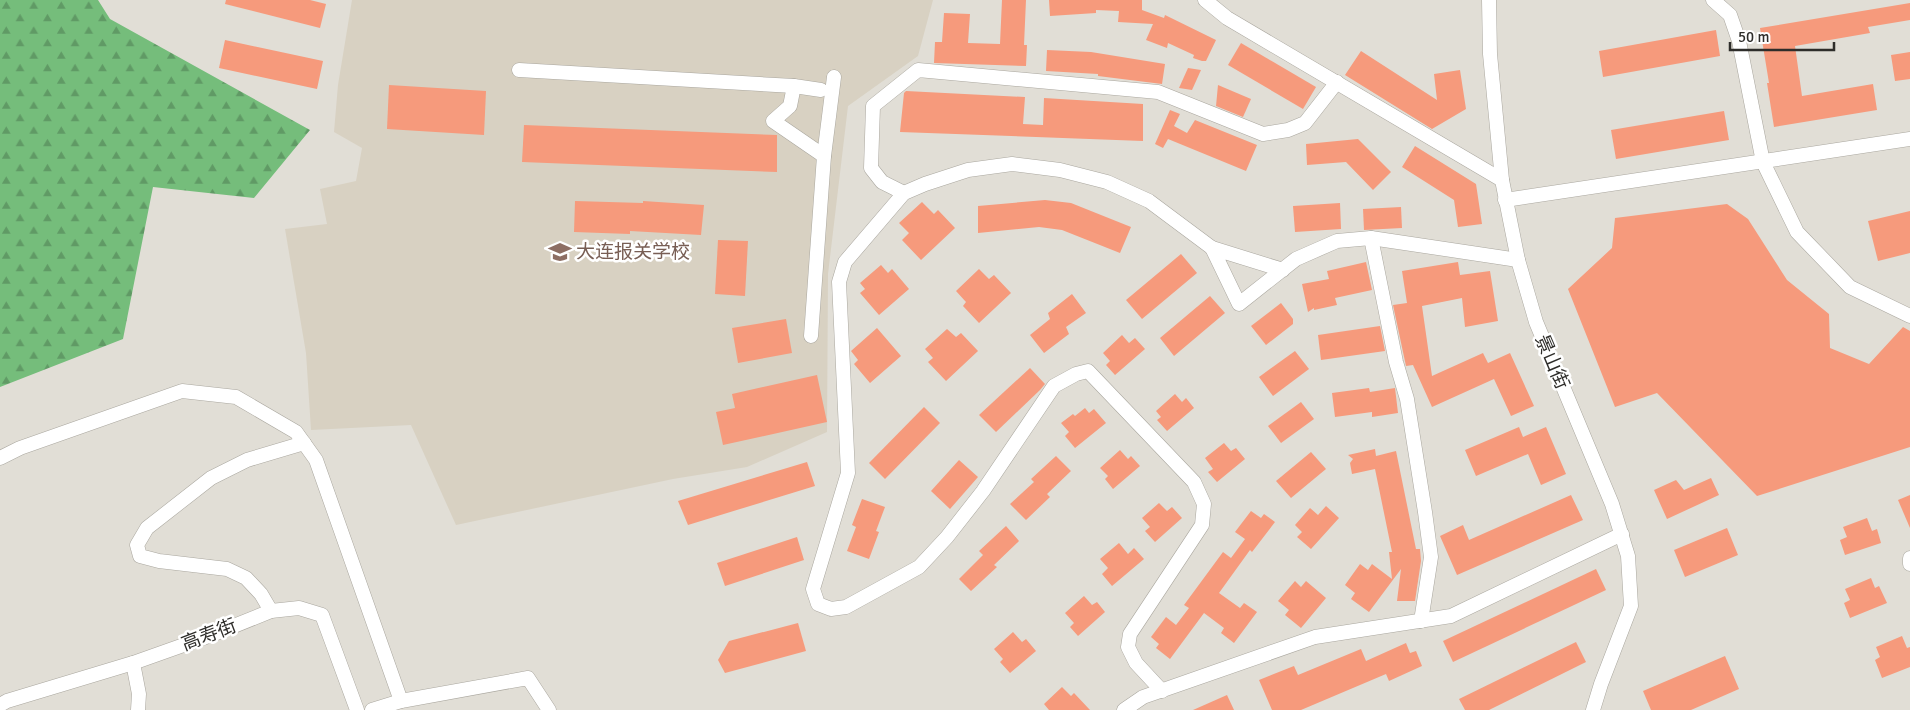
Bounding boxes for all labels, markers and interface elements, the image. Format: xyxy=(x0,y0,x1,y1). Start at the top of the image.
scale bar xyxy=(1730,20,1834,52)
text: 50 m xyxy=(1738,28,1769,46)
school or university icon: 大连报关学校 xyxy=(547,239,573,265)
place label: 大连报关学校 xyxy=(576,240,690,264)
street label: 景山街 xyxy=(1530,331,1574,393)
street label: 高寿街 xyxy=(178,614,240,656)

